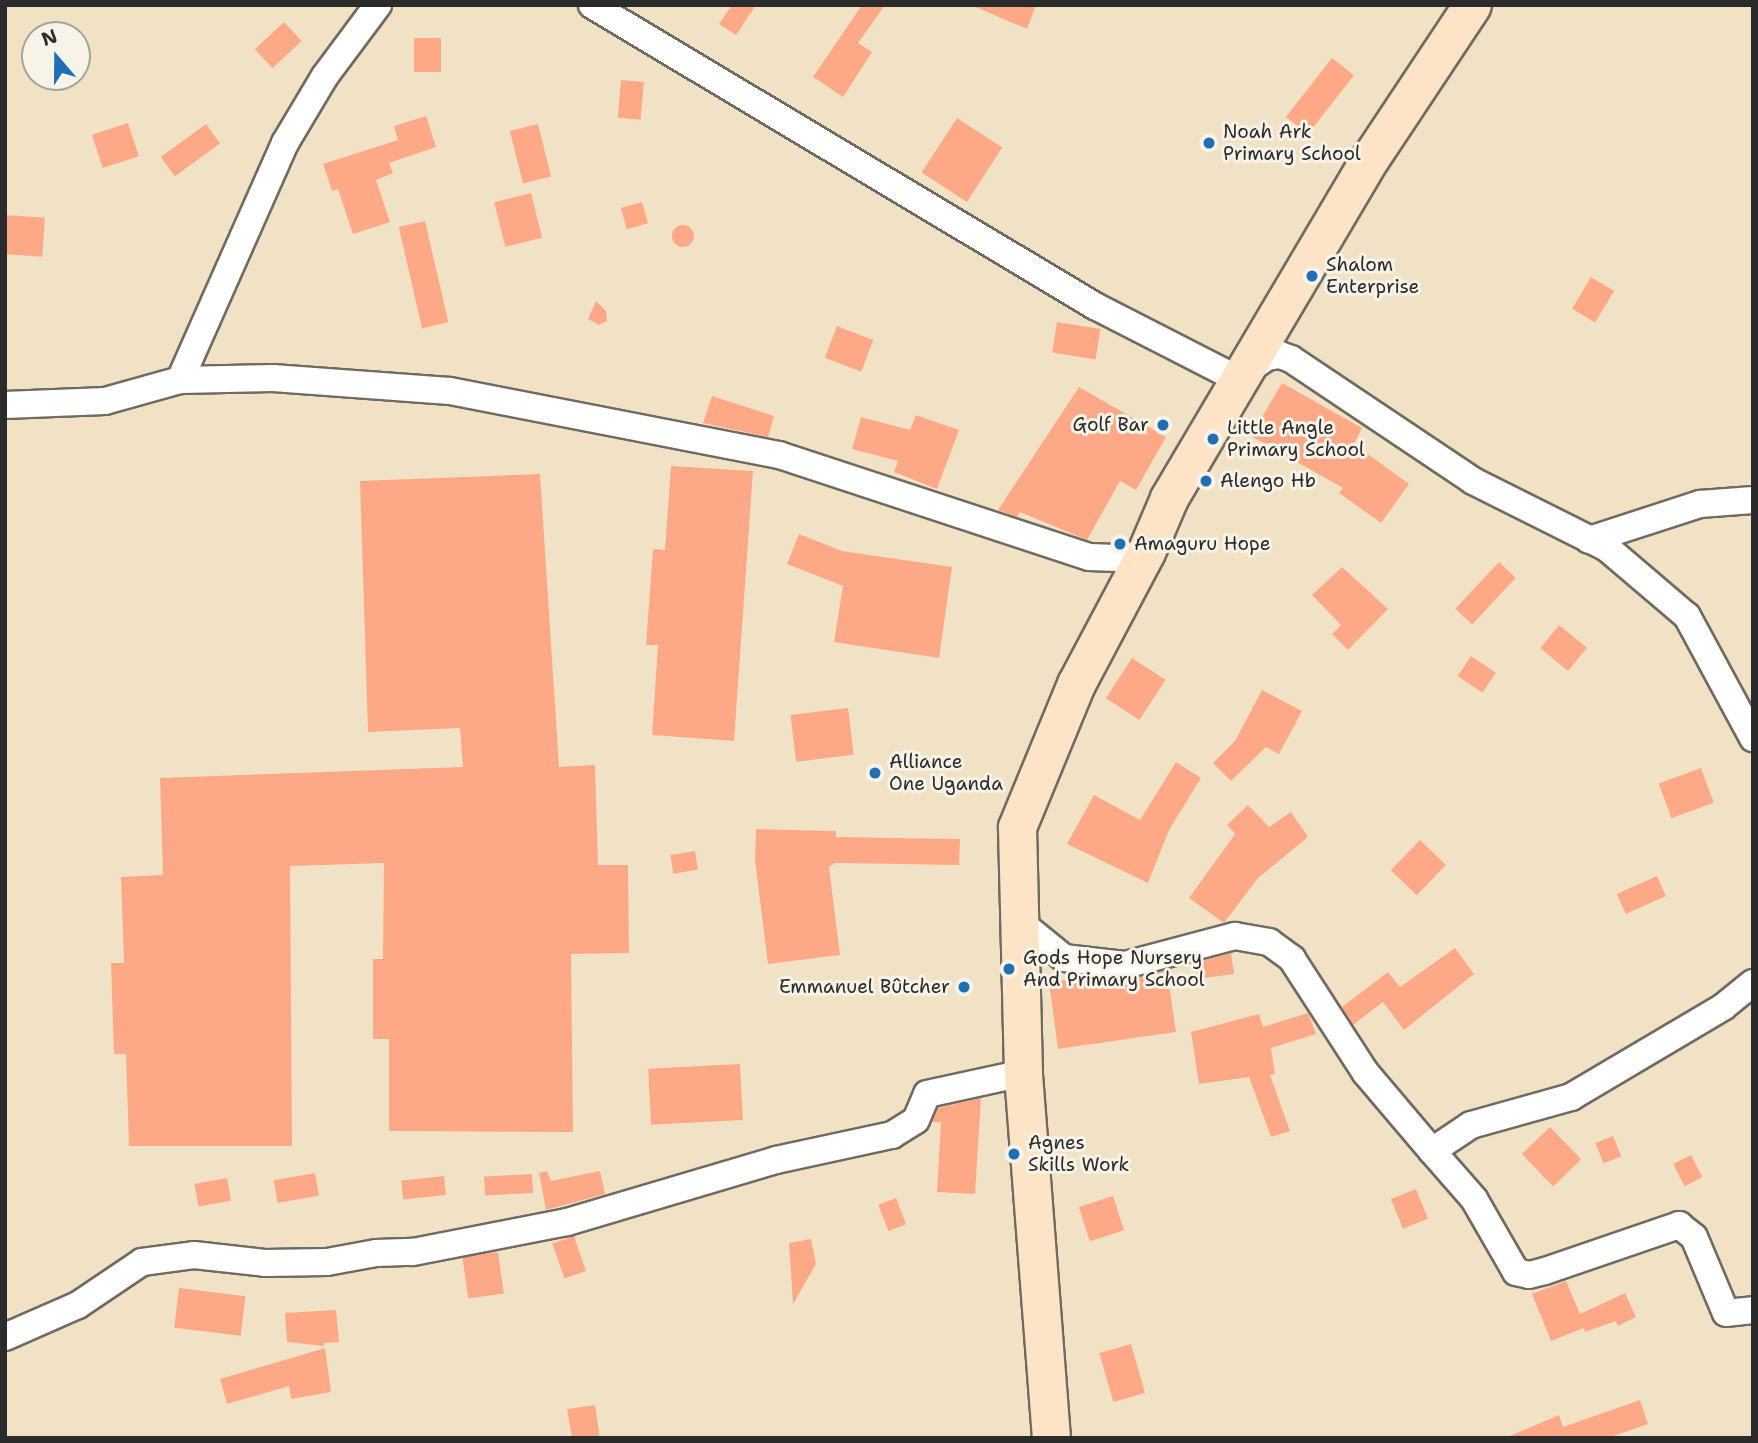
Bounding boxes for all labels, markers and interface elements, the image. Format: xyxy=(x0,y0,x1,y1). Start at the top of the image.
north arrow xyxy=(21,21,91,91)
text: N xyxy=(38,23,61,52)
place label: Noah Ark Primary School xyxy=(1223,121,1361,165)
marker: Noah Ark Primary School xyxy=(1201,135,1217,151)
place label: Shalom Enterprise xyxy=(1326,254,1419,298)
marker: Shalom Enterprise xyxy=(1304,268,1320,284)
place label: Golf Bar xyxy=(1073,414,1149,436)
marker: Golf Bar xyxy=(1155,417,1171,433)
place label: Little Angle Primary School xyxy=(1227,417,1365,461)
marker: Little Angle Primary School xyxy=(1205,431,1221,447)
place label: Alengo Hb xyxy=(1220,470,1316,492)
marker: Alengo Hb xyxy=(1198,473,1214,489)
place label: Amaguru Hope xyxy=(1134,533,1270,555)
marker: Amaguru Hope xyxy=(1112,536,1128,552)
place label: Alliance One Uganda xyxy=(889,751,1003,795)
marker: Alliance One Uganda xyxy=(867,765,883,781)
place label: Gods Hope Nursery And Primary School xyxy=(1023,947,1204,991)
marker: Gods Hope Nursery And Primary School xyxy=(1001,961,1017,977)
place label: Emmanuel Bûtcher xyxy=(779,976,950,998)
marker: Emmanuel Bûtcher xyxy=(956,979,972,995)
place label: Agnes Skills Work xyxy=(1028,1132,1130,1176)
marker: Agnes Skills Work xyxy=(1006,1146,1022,1162)

